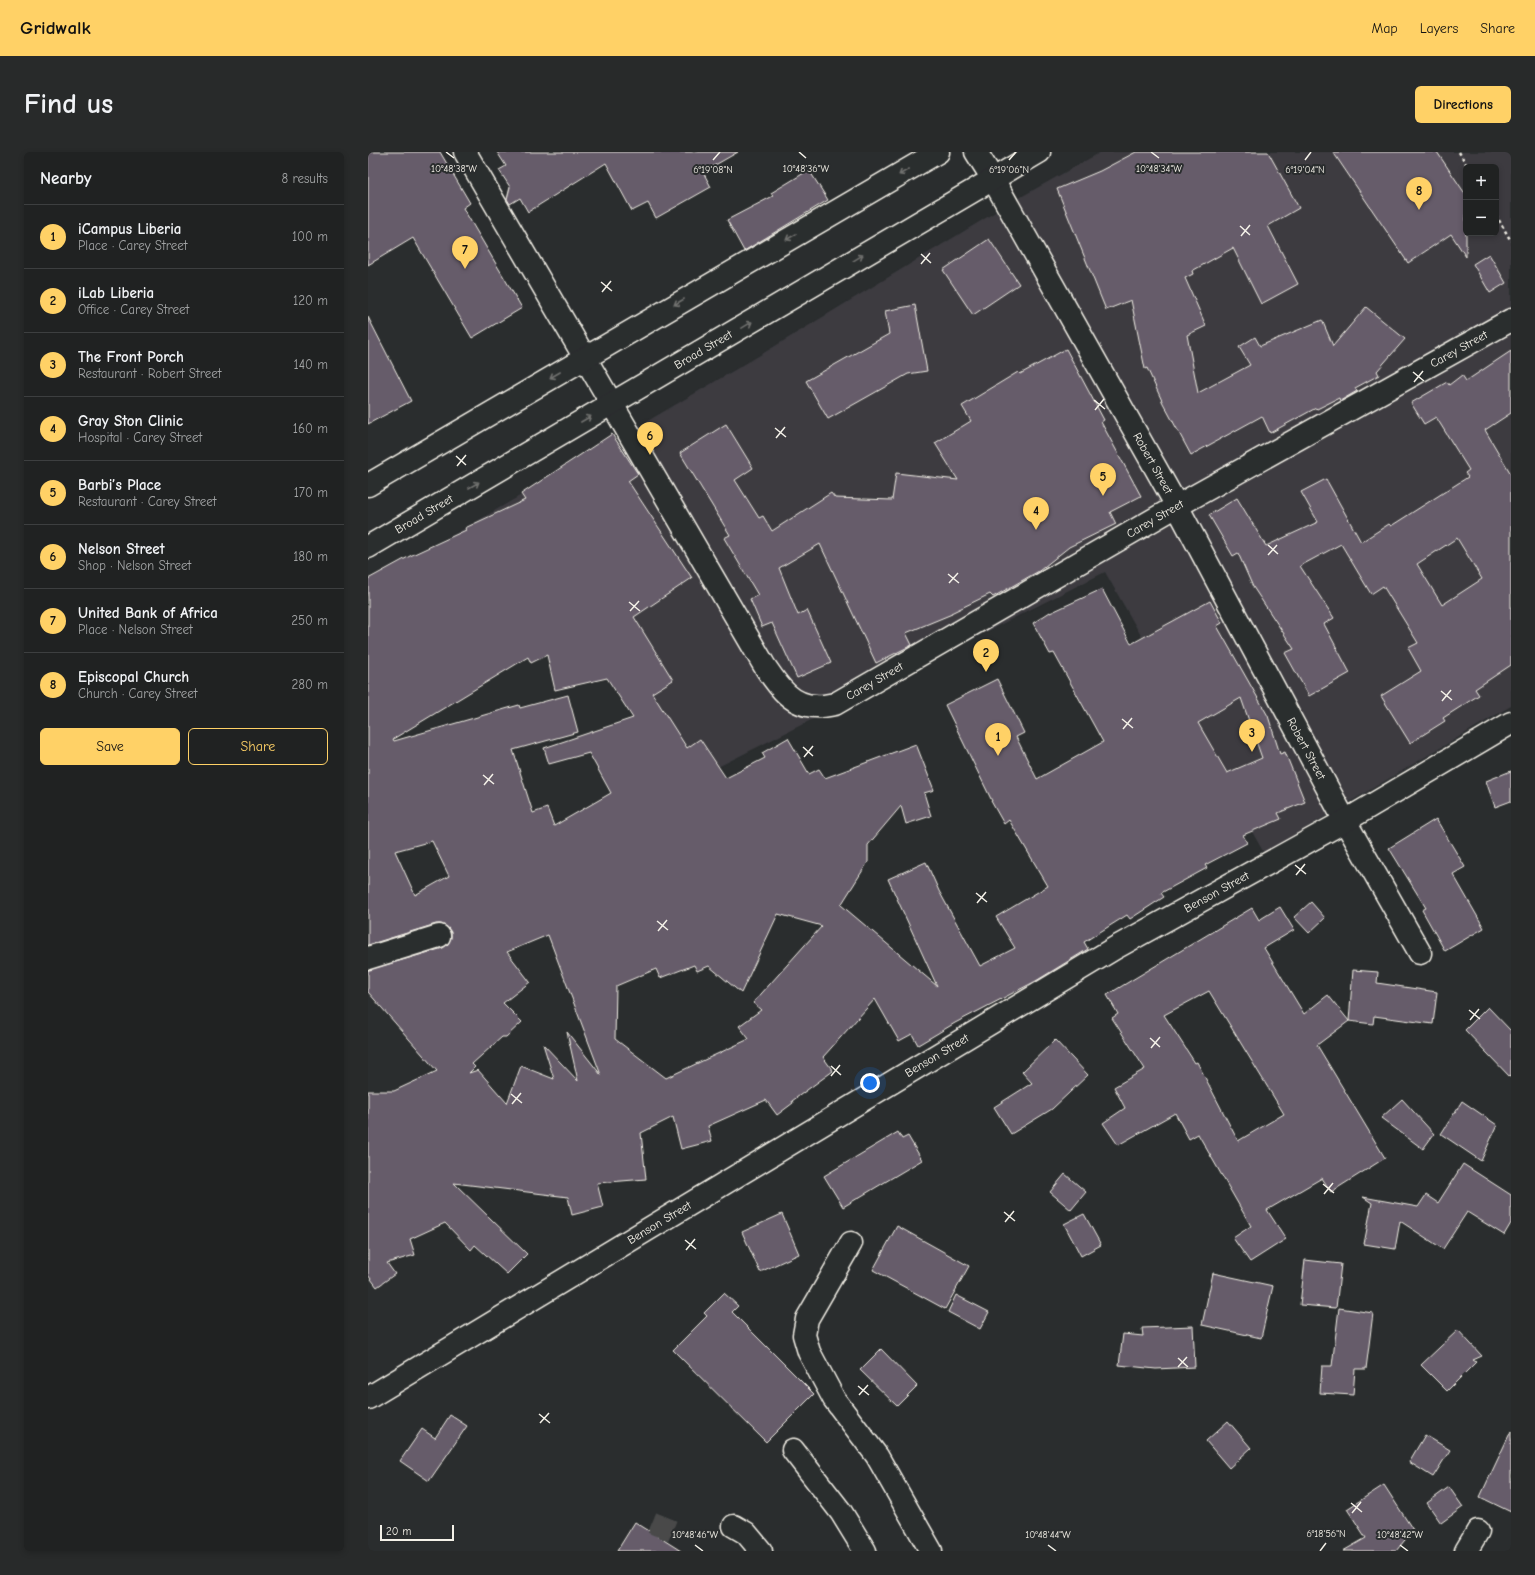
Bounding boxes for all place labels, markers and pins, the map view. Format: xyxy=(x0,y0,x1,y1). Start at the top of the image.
pin: 8 xyxy=(1406,177,1432,210)
pin: 7 xyxy=(452,236,478,269)
pin: 6 xyxy=(637,422,663,455)
pin: 5 xyxy=(1090,463,1116,496)
pin: 4 xyxy=(1023,497,1049,530)
pin: 2 xyxy=(973,639,999,672)
pin: 3 xyxy=(1239,719,1265,752)
pin: 1 xyxy=(985,723,1011,756)

